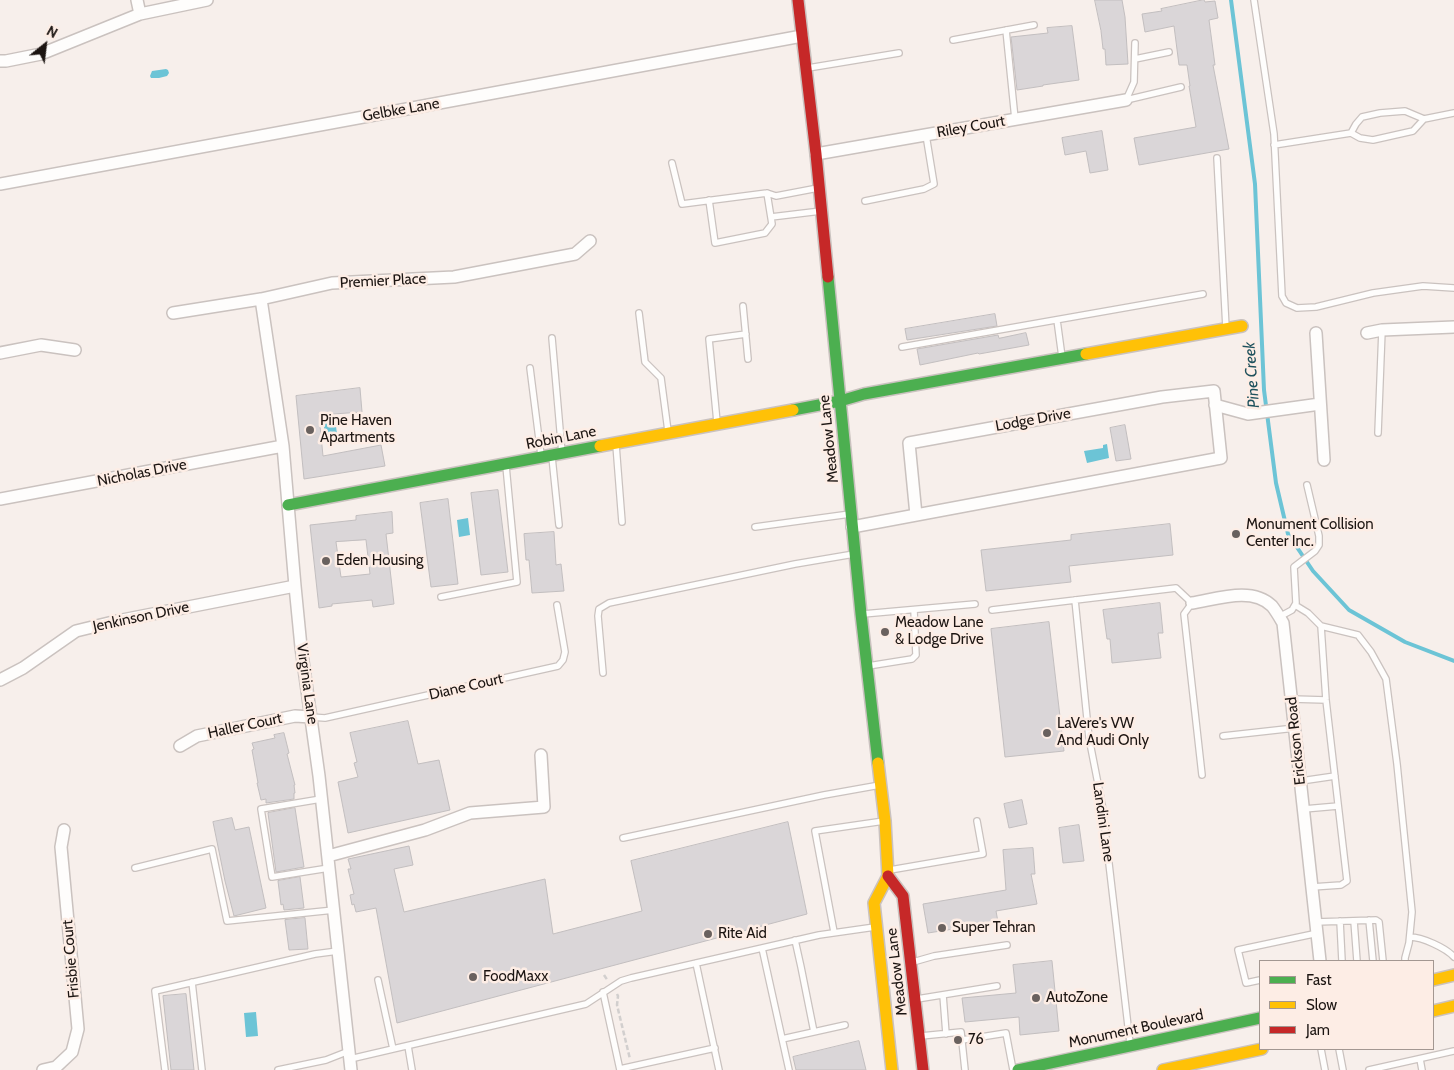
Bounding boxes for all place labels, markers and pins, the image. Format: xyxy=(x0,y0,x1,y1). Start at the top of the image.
place label: Pine Haven Apartments xyxy=(320,412,395,447)
marker: Pine Haven Apartments xyxy=(304,424,316,436)
place label: Monument Collision Center Inc. xyxy=(1246,516,1374,551)
marker: Monument Collision Center Inc. xyxy=(1230,528,1242,540)
place label: Eden Housing xyxy=(336,552,424,570)
marker: Eden Housing xyxy=(320,555,332,567)
place label: Meadow Lane & Lodge Drive xyxy=(895,614,984,649)
marker: Meadow Lane & Lodge Drive xyxy=(879,626,891,638)
place label: LaVere's VW And Audi Only xyxy=(1057,715,1149,750)
marker: LaVere's VW And Audi Only xyxy=(1041,727,1053,739)
place label: Super Tehran xyxy=(952,919,1036,937)
marker: Super Tehran xyxy=(936,922,948,934)
place label: Rite Aid xyxy=(718,925,767,943)
marker: Rite Aid xyxy=(702,928,714,940)
place label: FoodMaxx xyxy=(483,968,548,986)
marker: FoodMaxx xyxy=(467,971,479,983)
place label: AutoZone xyxy=(1046,989,1108,1007)
marker: AutoZone xyxy=(1030,992,1042,1004)
place label: 76 xyxy=(968,1031,984,1049)
marker: 76 xyxy=(952,1034,964,1046)

